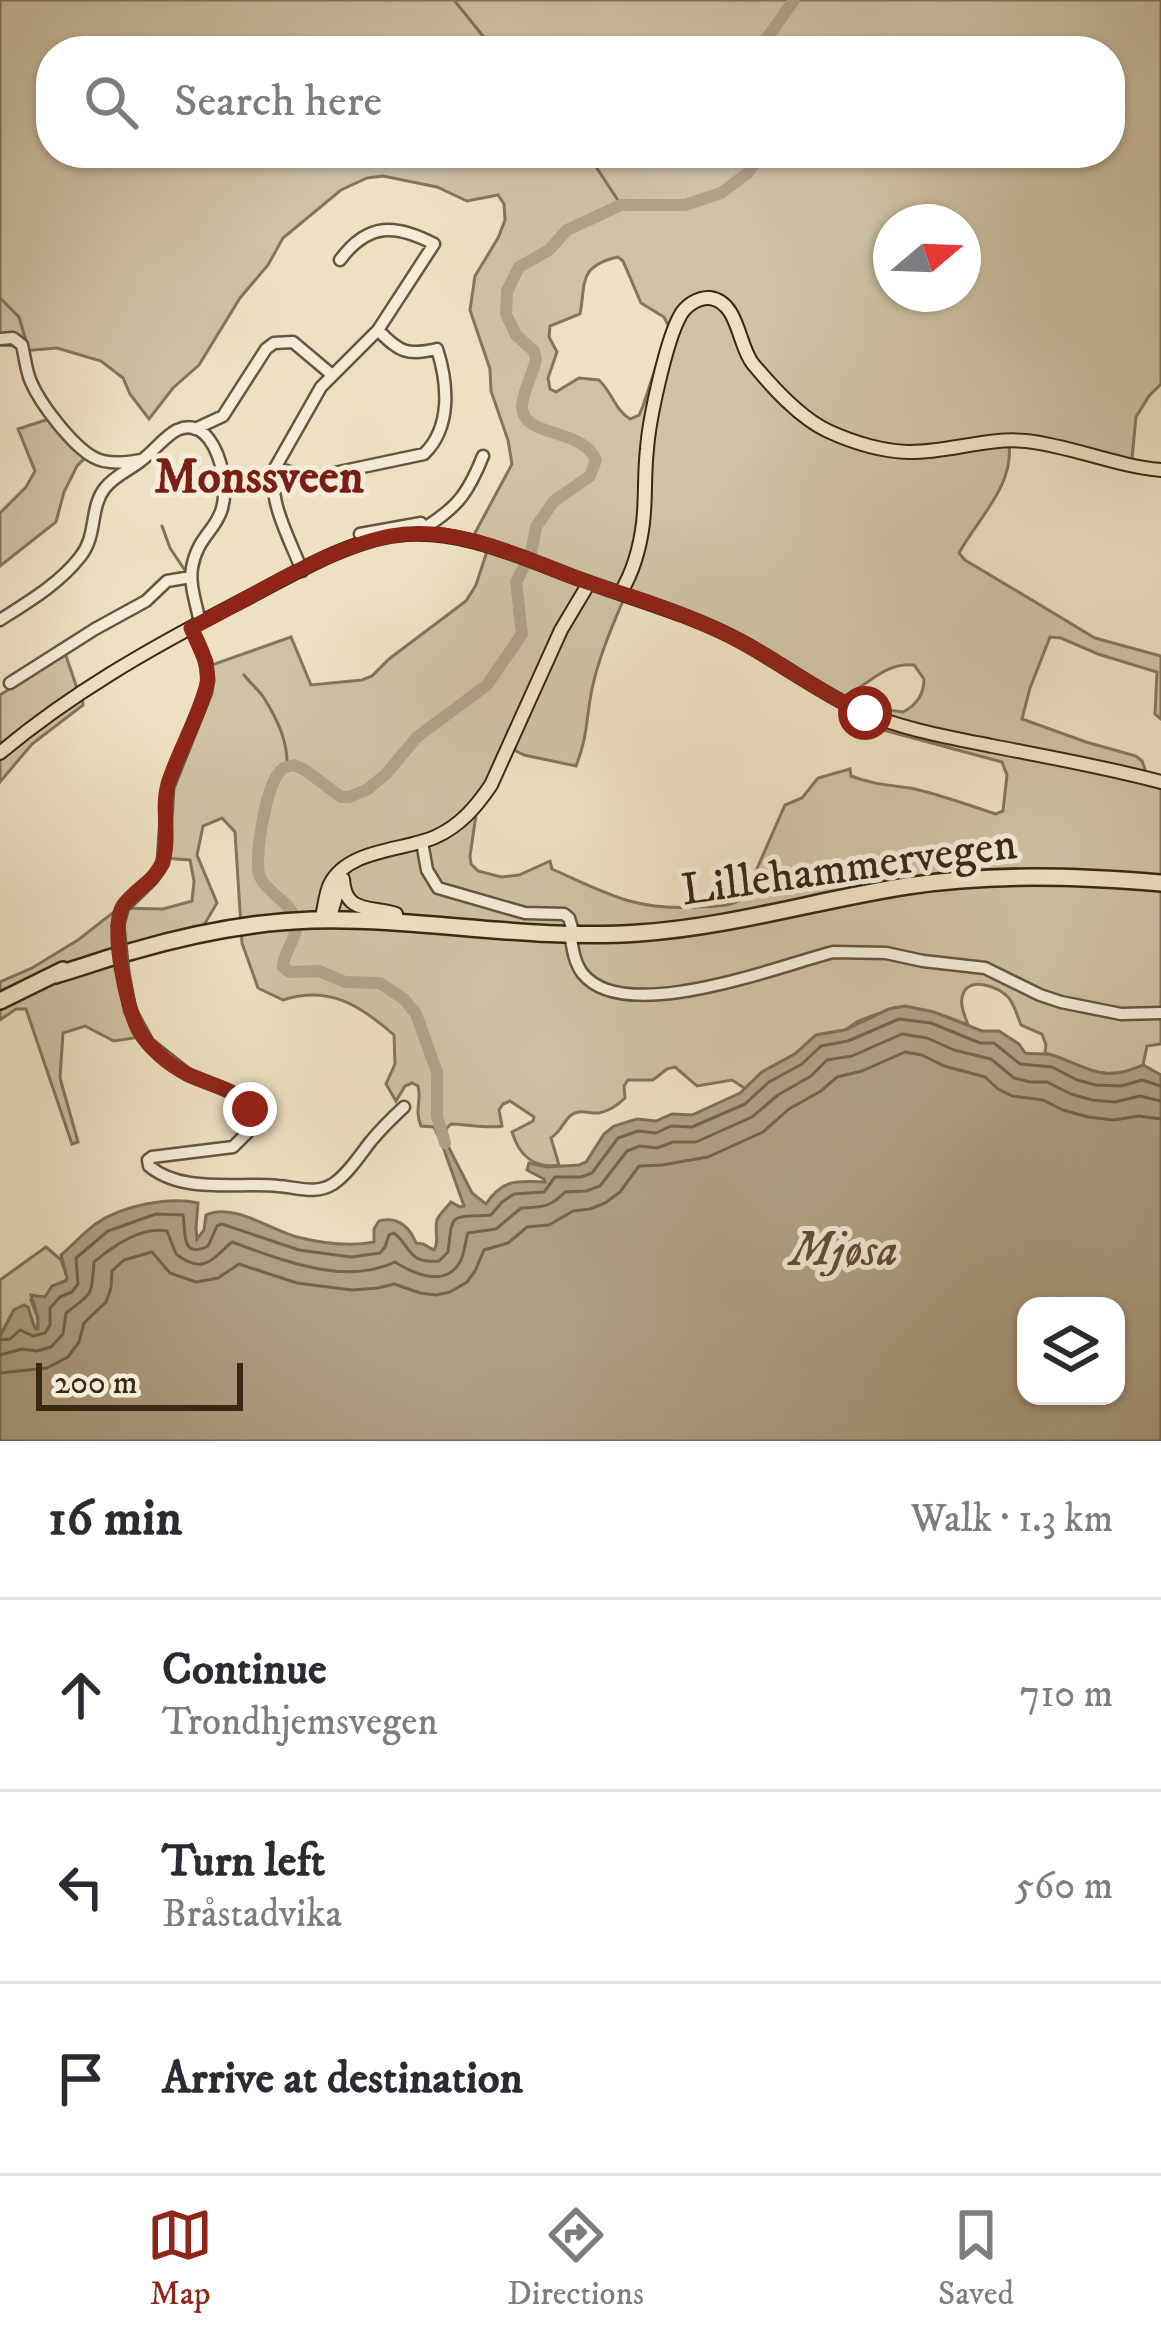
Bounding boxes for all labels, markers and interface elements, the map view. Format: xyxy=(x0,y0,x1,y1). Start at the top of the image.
search box xyxy=(36,36,1125,168)
icon: search xyxy=(78,69,144,135)
text: Search here xyxy=(174,74,382,130)
north arrow xyxy=(873,204,981,312)
district label: Monssveen xyxy=(154,448,365,508)
route start xyxy=(838,686,892,740)
street label: Lillehammervegen xyxy=(678,817,1020,919)
route end xyxy=(223,1082,277,1136)
water label: Mjøsa xyxy=(787,1221,898,1281)
map controls xyxy=(1017,1297,1125,1405)
button: layers xyxy=(1017,1297,1125,1405)
scale bar xyxy=(36,1357,243,1410)
text: 200 m xyxy=(54,1363,138,1404)
text: 16 min xyxy=(48,1487,182,1551)
text: Walk · 1.3 km xyxy=(911,1495,1113,1544)
text: Continue xyxy=(162,1642,327,1698)
icon: ahead xyxy=(48,1662,114,1728)
text: 710 m xyxy=(1020,1670,1113,1719)
text: Trondhjemsvegen xyxy=(162,1698,438,1747)
text: Turn left xyxy=(162,1834,325,1890)
icon: left xyxy=(48,1854,114,1920)
text: 560 m xyxy=(1015,1862,1113,1911)
text: Bråstadvika xyxy=(162,1890,342,1939)
icon: arrive xyxy=(48,2046,114,2112)
text: Arrive at destination xyxy=(162,2051,523,2107)
tab: Map xyxy=(147,2202,213,2315)
tab: Directions xyxy=(507,2202,644,2315)
tab: Saved xyxy=(938,2202,1014,2315)

